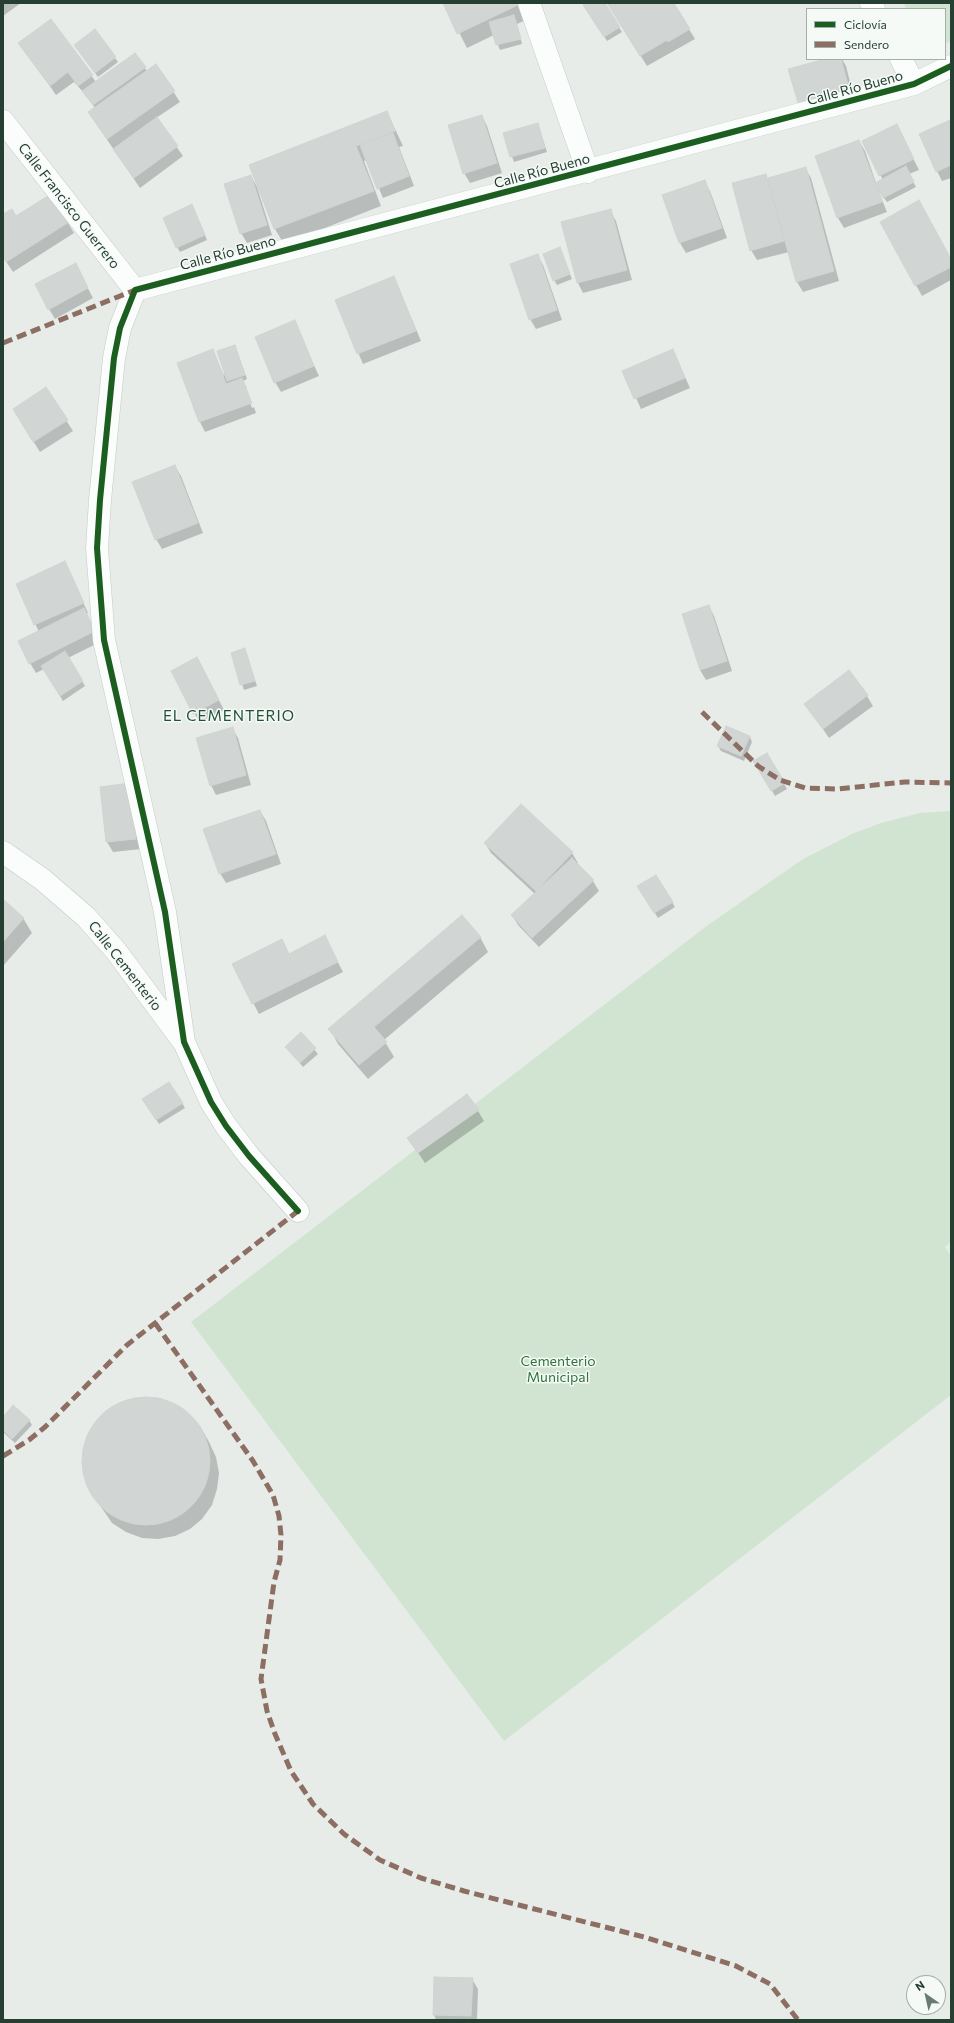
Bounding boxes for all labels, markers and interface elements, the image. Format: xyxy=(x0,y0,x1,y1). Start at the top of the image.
legend xyxy=(806,8,946,60)
text: Ciclovía xyxy=(844,17,887,31)
text: Sendero xyxy=(844,37,889,51)
street label: Calle Río Bueno xyxy=(805,67,905,109)
street label: Calle Francisco Guerrero xyxy=(15,140,123,272)
street label: Calle Río Bueno xyxy=(492,150,592,192)
street label: Calle Río Bueno xyxy=(178,232,278,274)
district label: EL CEMENTERIO xyxy=(163,707,295,725)
street label: Calle Cementerio xyxy=(85,918,165,1014)
park label: Cementerio Municipal xyxy=(520,1353,596,1386)
north arrow xyxy=(906,1975,946,2015)
text: N xyxy=(913,1978,927,1993)

